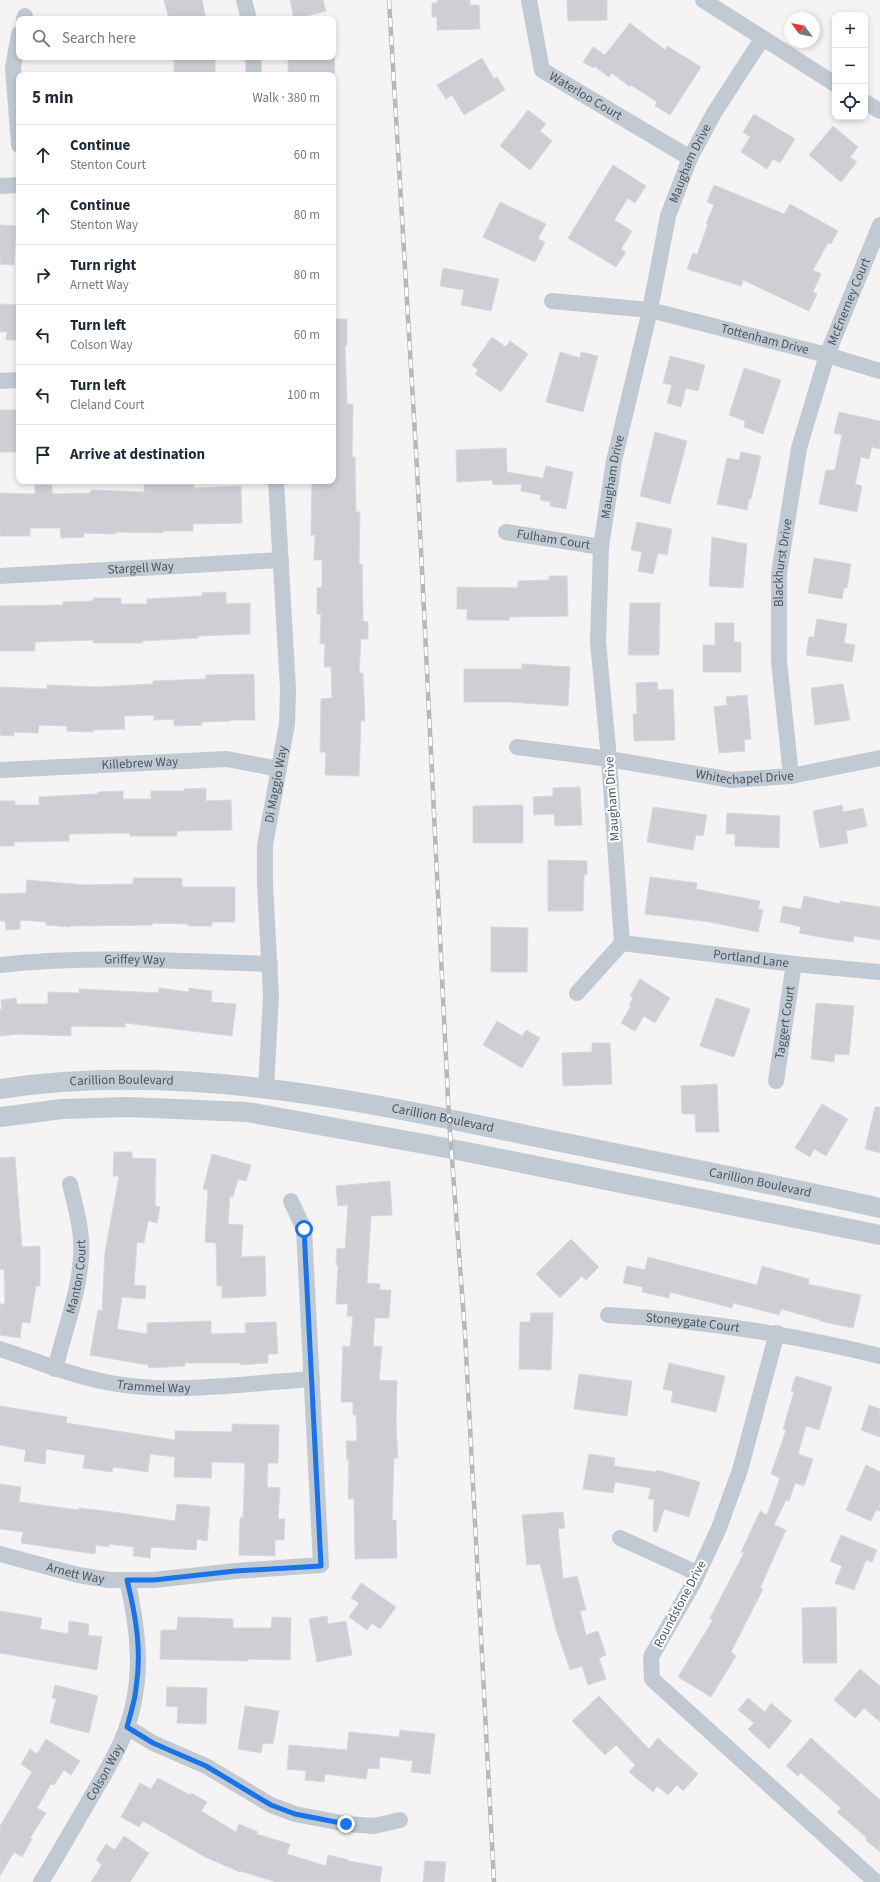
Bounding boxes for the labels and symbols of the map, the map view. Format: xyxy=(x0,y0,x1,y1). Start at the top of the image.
north arrow xyxy=(784,12,820,48)
street label: Waterloo Court xyxy=(546,67,626,125)
street label: Maugham Drive xyxy=(665,121,716,206)
street label: McEnerney Court xyxy=(823,255,875,348)
street label: Tottenham Drive xyxy=(719,319,811,359)
street label: Maugham Drive xyxy=(596,433,629,520)
street label: Blackhurst Drive xyxy=(770,517,797,607)
street label: Fulham Court xyxy=(515,525,592,554)
street label: Stargell Way xyxy=(107,557,174,579)
street label: Di Maggio Way xyxy=(260,744,292,825)
street label: Killebrew Way xyxy=(101,752,179,774)
street label: Maugham Drive xyxy=(600,756,624,842)
street label: Whitechapel Drive xyxy=(694,765,794,789)
street label: Portland Lane xyxy=(712,945,790,972)
street label: Griffey Way xyxy=(104,950,166,969)
street label: Taggert Court xyxy=(770,984,800,1061)
street label: Carillion Boulevard xyxy=(69,1071,174,1091)
street label: Carillion Boulevard xyxy=(390,1099,496,1137)
street label: Carillion Boulevard xyxy=(708,1163,813,1202)
route start xyxy=(295,1220,313,1238)
street label: Manton Court xyxy=(62,1239,90,1316)
street label: Stoneygate Court xyxy=(645,1309,741,1337)
street label: Trammel Way xyxy=(115,1375,191,1397)
street label: Roundstone Drive xyxy=(649,1557,711,1651)
street label: Arnett Way xyxy=(45,1558,106,1588)
street label: Colson Way xyxy=(82,1741,128,1804)
route end xyxy=(337,1815,355,1833)

